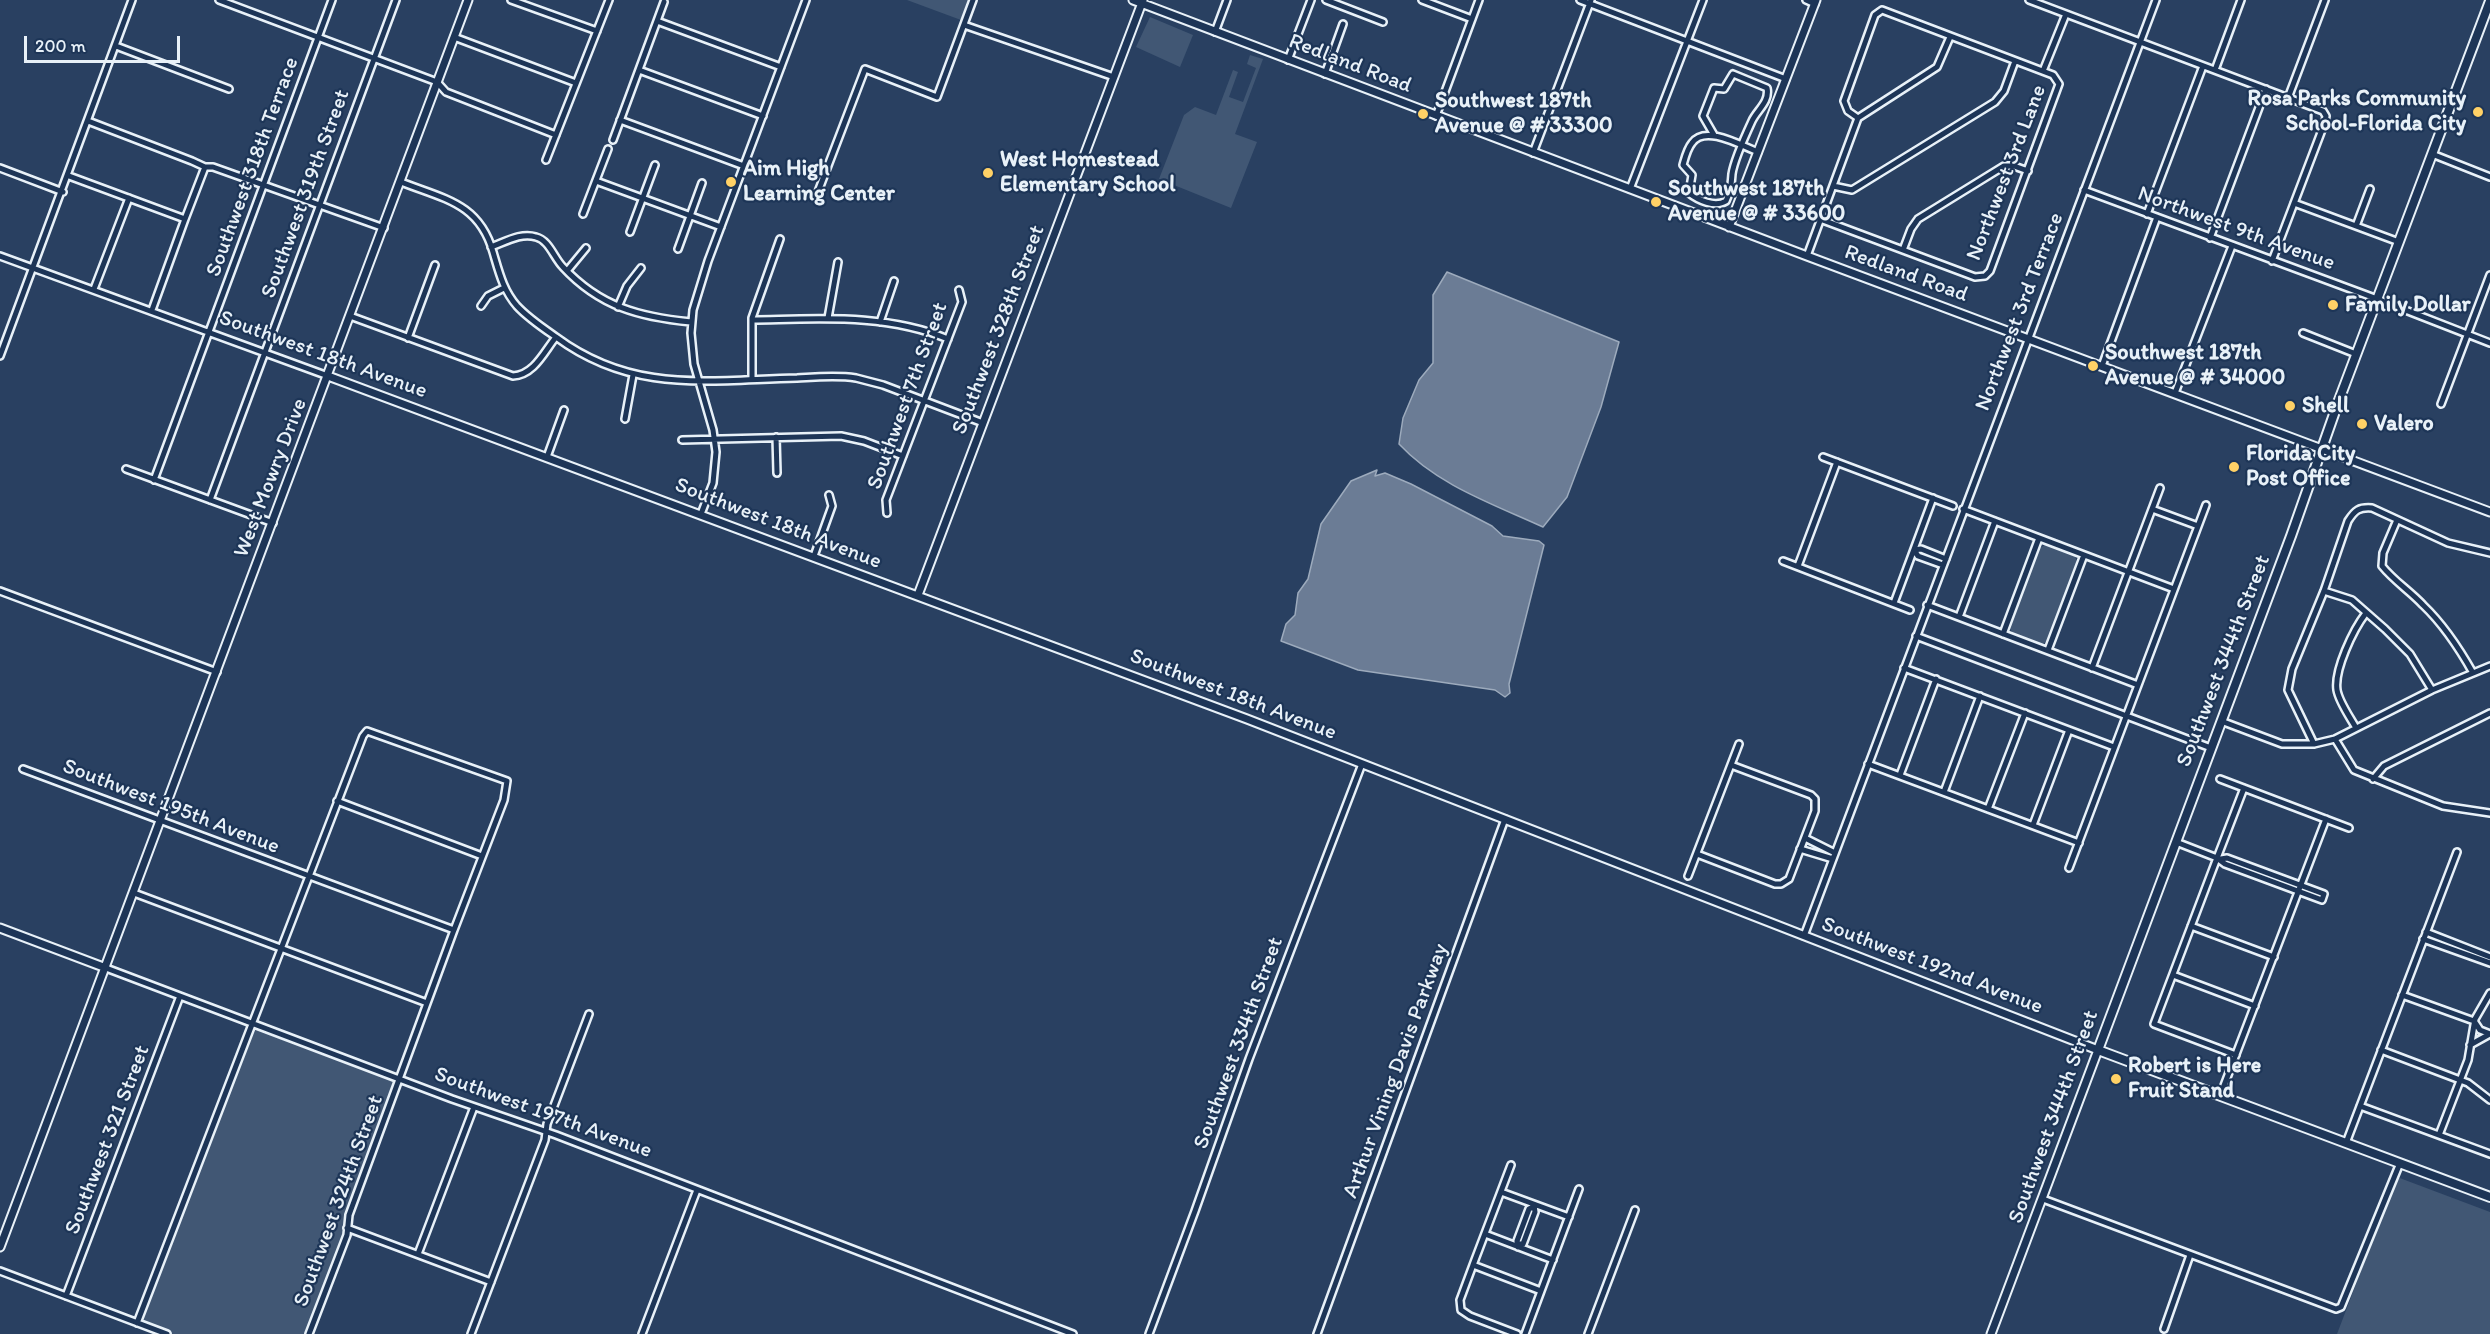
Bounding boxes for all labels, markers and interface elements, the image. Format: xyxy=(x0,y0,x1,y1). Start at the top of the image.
scale bar xyxy=(27,24,183,62)
street label: Redland Road xyxy=(1285,28,1415,100)
text: 200 m xyxy=(35,35,86,57)
street label: Southwest 318th Terrace xyxy=(201,54,305,280)
street label: Northwest 3rd Lane xyxy=(1961,81,2053,265)
street label: Southwest 319th Street xyxy=(256,86,356,302)
place label: Rosa Parks Community School-Florida City xyxy=(2248,86,2466,138)
place label: Southwest 187th Avenue @ # 33300 xyxy=(1435,88,1613,140)
marker: Rosa Parks Community School-Florida City xyxy=(2471,105,2485,119)
marker: Southwest 187th Avenue @ # 33300 xyxy=(1416,107,1430,121)
place label: West Homestead Elementary School xyxy=(1000,147,1175,198)
place label: Aim High Learning Center xyxy=(743,156,895,208)
marker: West Homestead Elementary School xyxy=(981,166,995,180)
marker: Aim High Learning Center xyxy=(724,175,738,189)
place label: Southwest 187th Avenue @ # 33600 xyxy=(1668,176,1845,228)
street label: Northwest 9th Avenue xyxy=(2134,181,2338,277)
marker: Southwest 187th Avenue @ # 33600 xyxy=(1649,195,1663,209)
street label: Northwest 3rd Terrace xyxy=(1970,209,2070,415)
street label: Southwest 328th Street xyxy=(947,222,1051,438)
street label: Redland Road xyxy=(1840,239,1972,309)
place label: Family Dollar xyxy=(2345,292,2471,318)
marker: Family Dollar xyxy=(2326,298,2340,312)
street label: Southwest 7th Street xyxy=(862,299,954,493)
street label: Southwest 18th Avenue xyxy=(215,305,431,405)
place label: Southwest 187th Avenue @ # 34000 xyxy=(2105,340,2285,392)
marker: Southwest 187th Avenue @ # 34000 xyxy=(2086,359,2100,373)
place label: Shell xyxy=(2302,393,2349,419)
street label: West Mowry Drive xyxy=(229,395,313,561)
marker: Shell xyxy=(2283,399,2297,413)
place label: Valero xyxy=(2374,411,2434,437)
marker: Valero xyxy=(2355,417,2369,431)
place label: Florida City Post Office xyxy=(2246,441,2355,493)
marker: Florida City Post Office xyxy=(2227,460,2241,474)
street label: Southwest 18th Avenue xyxy=(671,472,885,576)
street label: Southwest 344th Street xyxy=(2171,551,2277,771)
street label: Southwest 18th Avenue xyxy=(1126,643,1340,747)
street label: Southwest 195th Avenue xyxy=(59,753,283,861)
street label: Southwest 192nd Avenue xyxy=(1818,912,2046,1020)
street label: Southwest 334th Street xyxy=(1188,933,1290,1153)
street label: Arthur Vining Davis Parkway xyxy=(1338,940,1454,1202)
street label: Southwest 344th Street xyxy=(2003,1007,2105,1227)
street label: Southwest 321 Street xyxy=(60,1042,156,1238)
place label: Robert is Here Fruit Stand xyxy=(2128,1053,2261,1104)
street label: Southwest 197th Avenue xyxy=(431,1061,655,1165)
marker: Robert is Here Fruit Stand xyxy=(2109,1072,2123,1086)
street label: Southwest 324th Street xyxy=(288,1092,390,1310)

